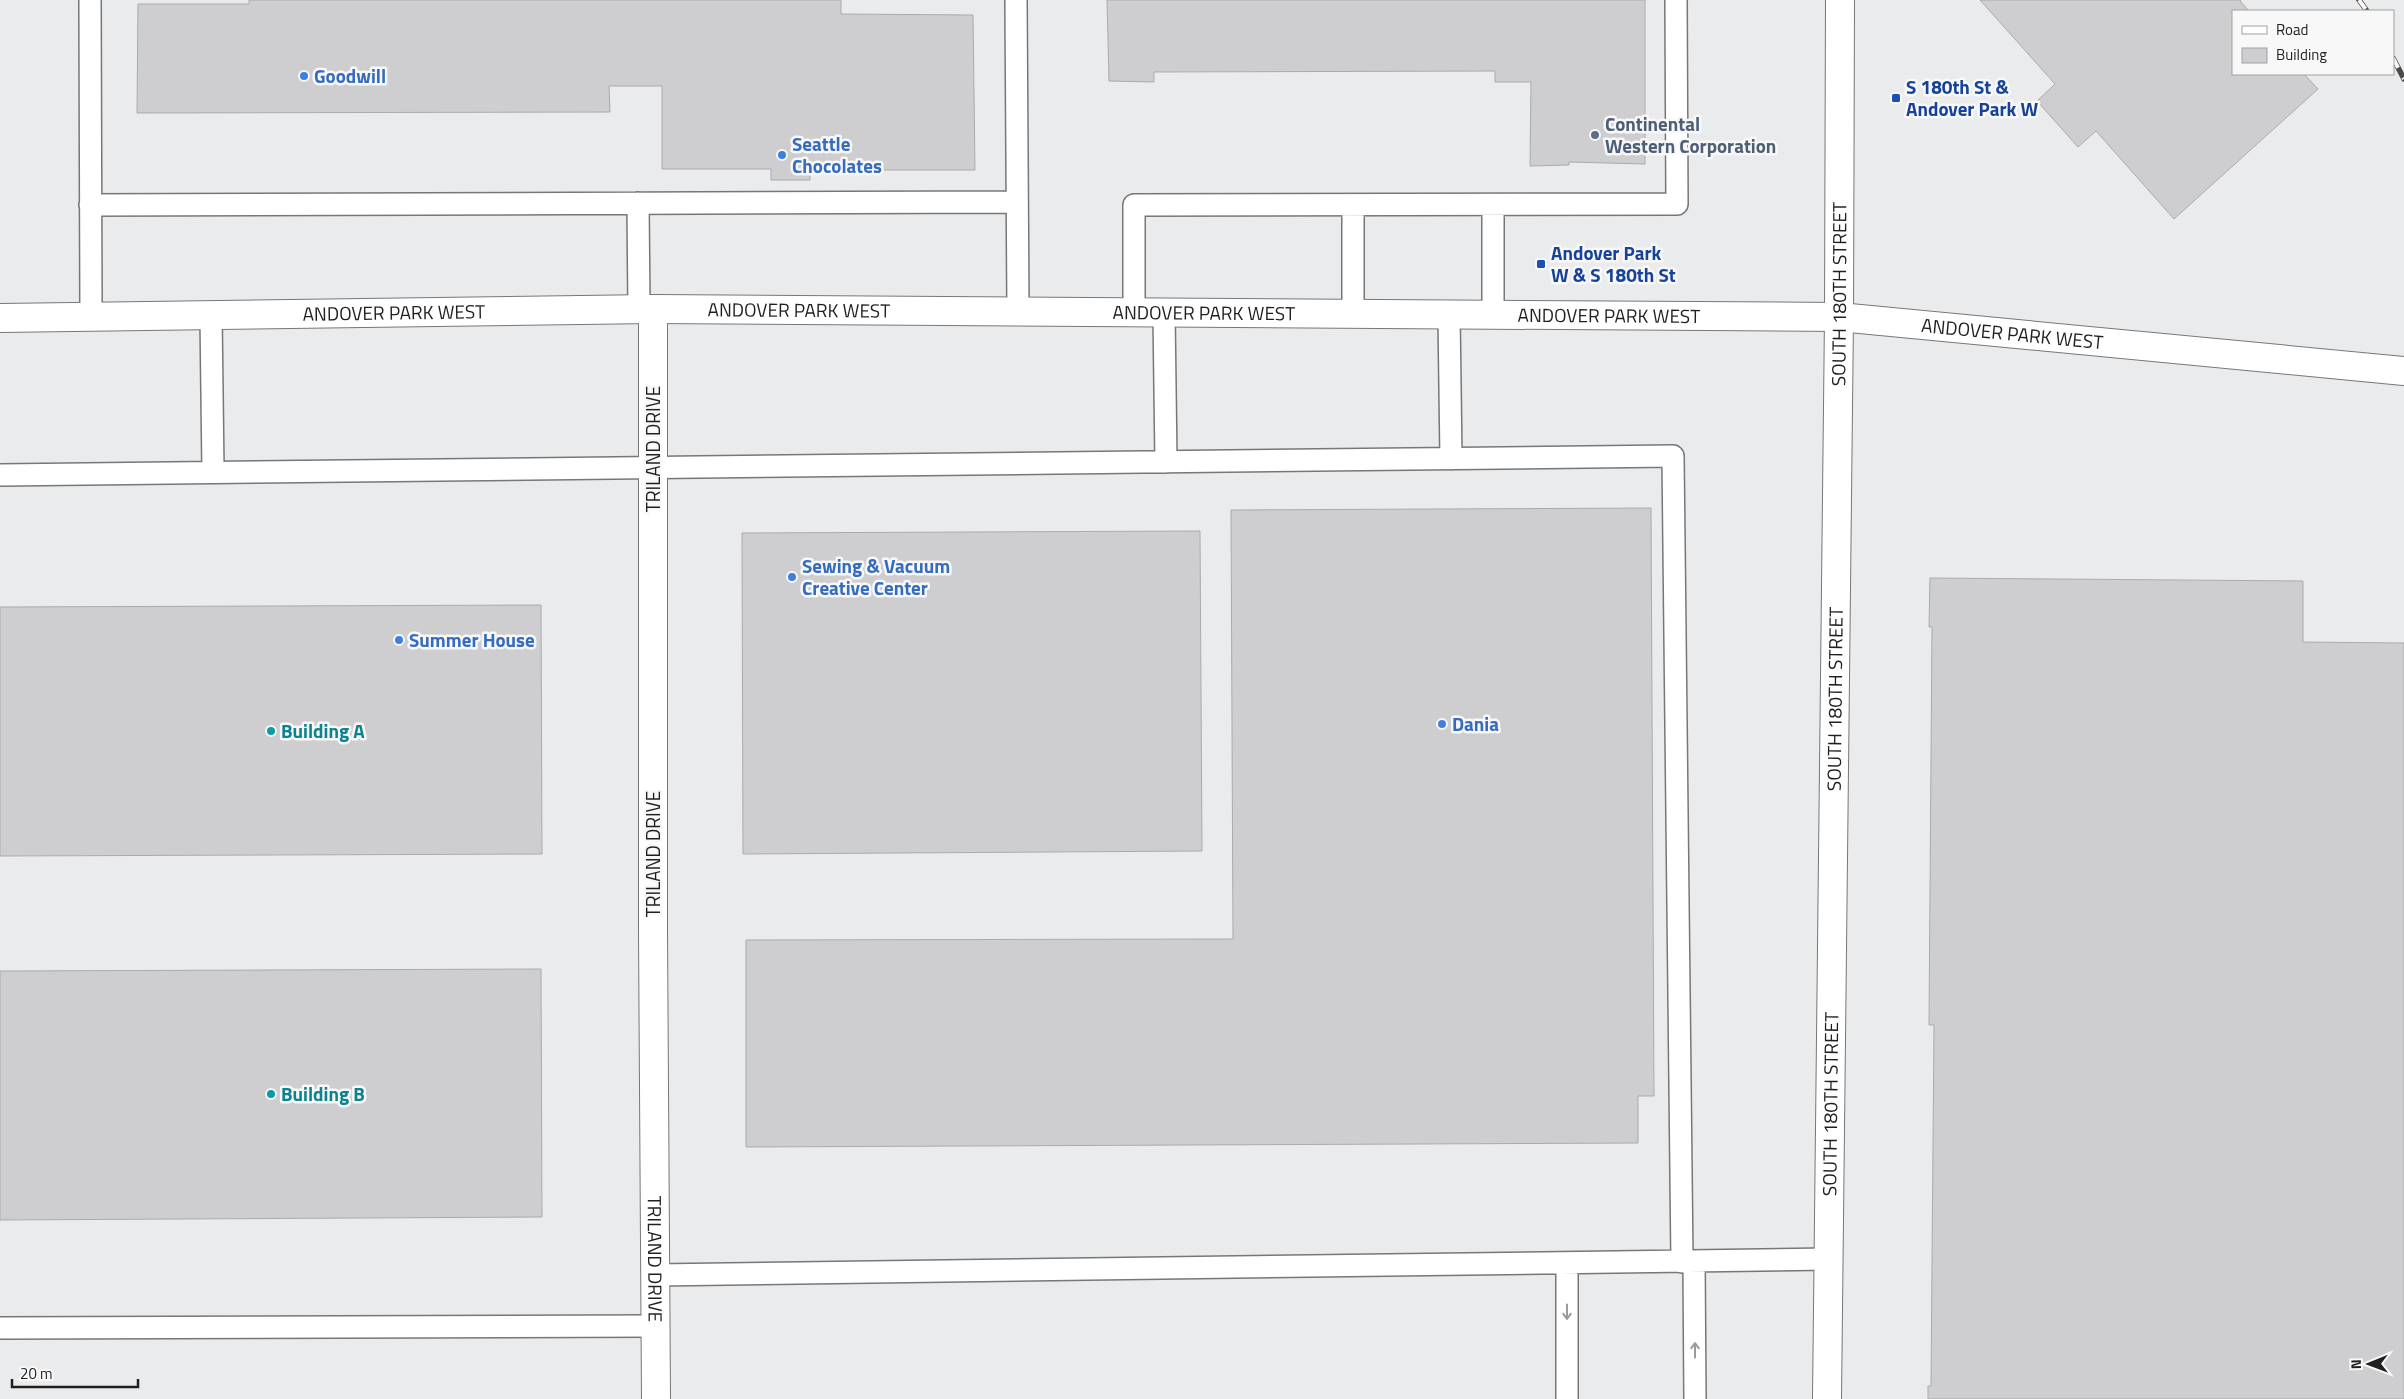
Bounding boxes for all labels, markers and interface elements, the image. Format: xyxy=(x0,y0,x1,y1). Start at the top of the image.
legend xyxy=(2232,10,2394,75)
text: Road xyxy=(2276,18,2308,41)
text: Building xyxy=(2276,43,2327,66)
place label: Goodwill xyxy=(314,61,386,90)
marker: Goodwill xyxy=(298,70,310,82)
place label: S 180th St & Andover Park W xyxy=(1906,72,2038,123)
marker: S 180th St & Andover Park W xyxy=(1890,92,1902,104)
place label: Continental Western Corporation xyxy=(1605,109,1776,160)
place label: Seattle Chocolates xyxy=(792,129,882,180)
marker: Continental Western Corporation xyxy=(1589,129,1601,141)
marker: Seattle Chocolates xyxy=(776,149,788,161)
street label: SOUTH 180TH STREET xyxy=(1823,202,1853,386)
place label: Andover Park W & S 180th St xyxy=(1551,238,1676,289)
marker: Andover Park W & S 180th St xyxy=(1535,258,1547,270)
street label: ANDOVER PARK WEST xyxy=(708,294,890,325)
street label: ANDOVER PARK WEST xyxy=(302,296,485,328)
street label: ANDOVER PARK WEST xyxy=(1113,297,1295,327)
street label: ANDOVER PARK WEST xyxy=(1518,300,1700,330)
street label: ANDOVER PARK WEST xyxy=(1920,310,2105,356)
street label: TRILAND DRIVE xyxy=(638,386,667,512)
place label: Sewing & Vacuum Creative Center xyxy=(802,551,950,602)
marker: Sewing & Vacuum Creative Center xyxy=(786,571,798,583)
street label: SOUTH 180TH STREET xyxy=(1819,607,1850,791)
place label: Summer House xyxy=(409,625,535,654)
marker: Summer House xyxy=(393,634,405,646)
place label: Dania xyxy=(1452,709,1499,738)
place label: Building A xyxy=(281,716,365,745)
marker: Dania xyxy=(1436,718,1448,730)
marker: Building A xyxy=(265,725,277,737)
street label: TRILAND DRIVE xyxy=(638,791,667,917)
street label: SOUTH 180TH STREET xyxy=(1814,1012,1845,1196)
place label: Building B xyxy=(281,1079,365,1108)
marker: Building B xyxy=(265,1088,277,1100)
street label: TRILAND DRIVE xyxy=(641,1196,671,1322)
one-way arrow xyxy=(1562,1304,1572,1320)
north arrow xyxy=(2344,1339,2394,1389)
one-way arrow xyxy=(1690,1343,1700,1359)
scale bar xyxy=(12,1356,139,1388)
text: N xyxy=(2345,1359,2366,1369)
text: 20 m xyxy=(20,1362,53,1385)

